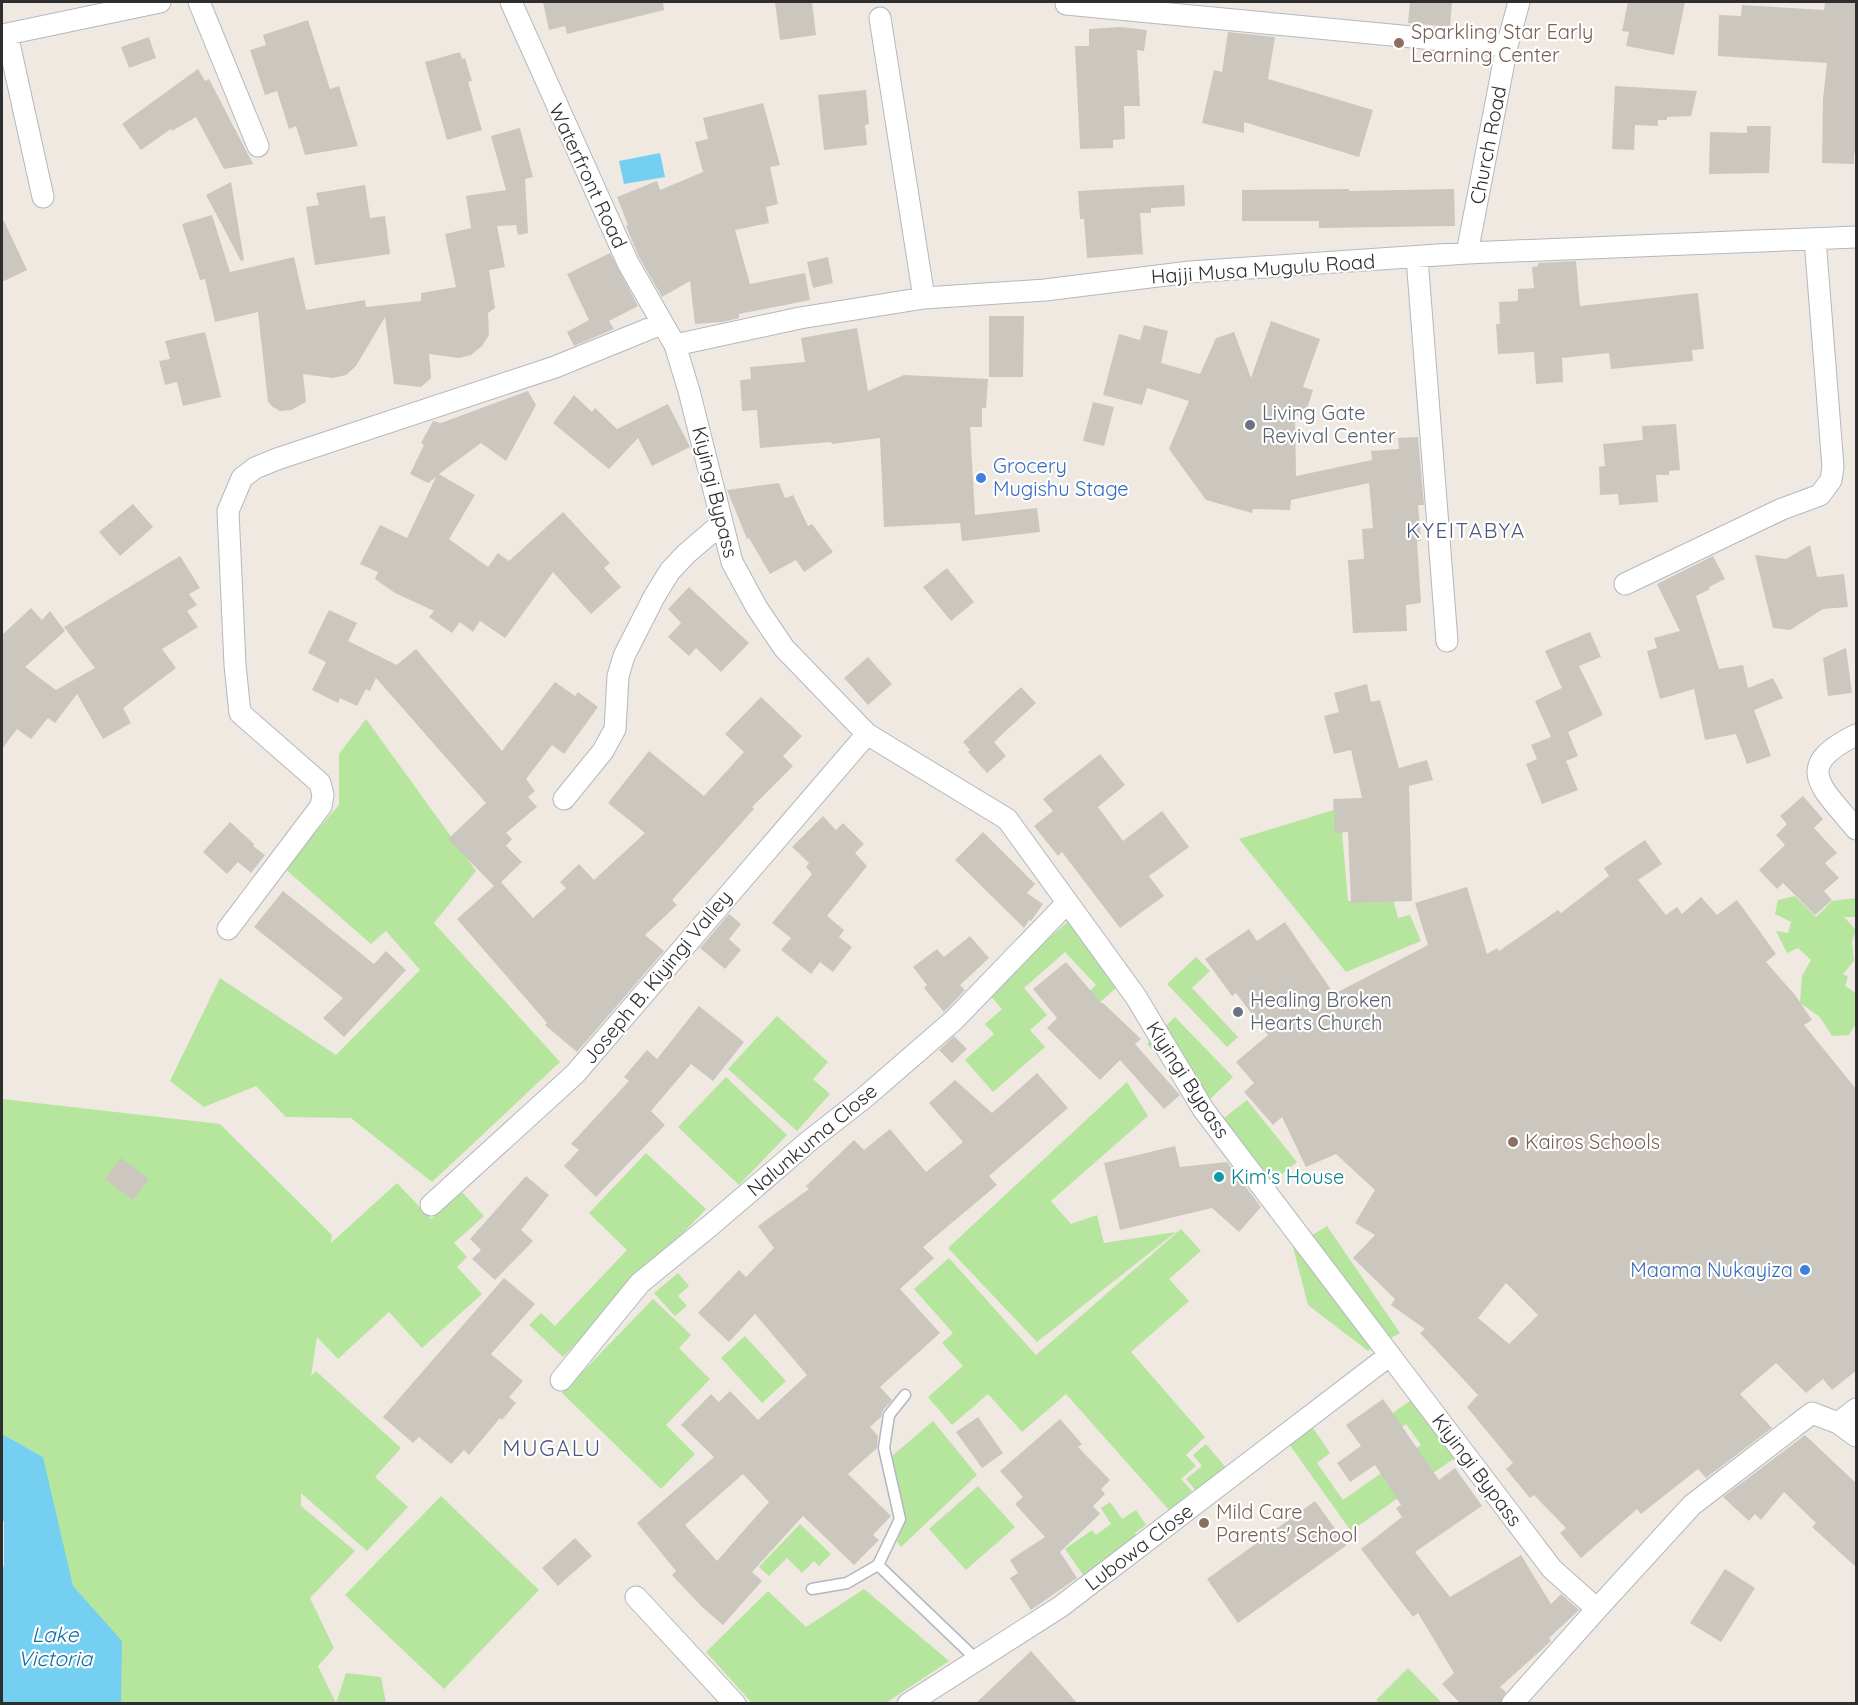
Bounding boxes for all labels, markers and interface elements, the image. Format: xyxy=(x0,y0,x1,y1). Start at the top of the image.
place label: Sparkling Star Early Learning Center xyxy=(1411,19,1593,67)
marker: Sparkling Star Early Learning Center xyxy=(1392,36,1406,50)
street label: Church Road xyxy=(1464,84,1511,206)
street label: Waterfront Road xyxy=(544,99,633,252)
street label: Hajji Musa Mugulu Road xyxy=(1150,248,1376,289)
place label: Living Gate Revival Center xyxy=(1262,400,1396,448)
marker: Living Gate Revival Center xyxy=(1243,418,1257,432)
street label: Kiyingi Bypass xyxy=(687,424,744,560)
place label: Grocery Mugishu Stage xyxy=(993,453,1129,501)
marker: Grocery Mugishu Stage xyxy=(974,471,988,485)
district label: KYEITABYA xyxy=(1406,517,1526,543)
street label: Joseph B. Kiyingi Valley xyxy=(577,885,737,1069)
place label: Healing Broken Hearts Church xyxy=(1250,987,1392,1035)
marker: Healing Broken Hearts Church xyxy=(1231,1005,1245,1019)
street label: Kiyingi Bypass xyxy=(1141,1016,1236,1143)
street label: Nalunkuma Close xyxy=(742,1078,882,1201)
place label: Kairos Schools xyxy=(1525,1129,1660,1154)
marker: Kairos Schools xyxy=(1506,1135,1520,1149)
place label: Kim's House xyxy=(1231,1164,1344,1189)
marker: Kim's House xyxy=(1212,1170,1226,1184)
place label: Maama Nukayiza xyxy=(1630,1257,1793,1282)
marker: Maama Nukayiza xyxy=(1798,1263,1812,1277)
street label: Kiyingi Bypass xyxy=(1427,1408,1528,1531)
district label: MUGALU xyxy=(502,1434,602,1462)
street label: Lubowa Close xyxy=(1080,1498,1198,1595)
place label: Mild Care Parents' School xyxy=(1216,1499,1358,1547)
marker: Mild Care Parents' School xyxy=(1197,1516,1211,1530)
water label: Lake Victoria xyxy=(18,1621,93,1671)

